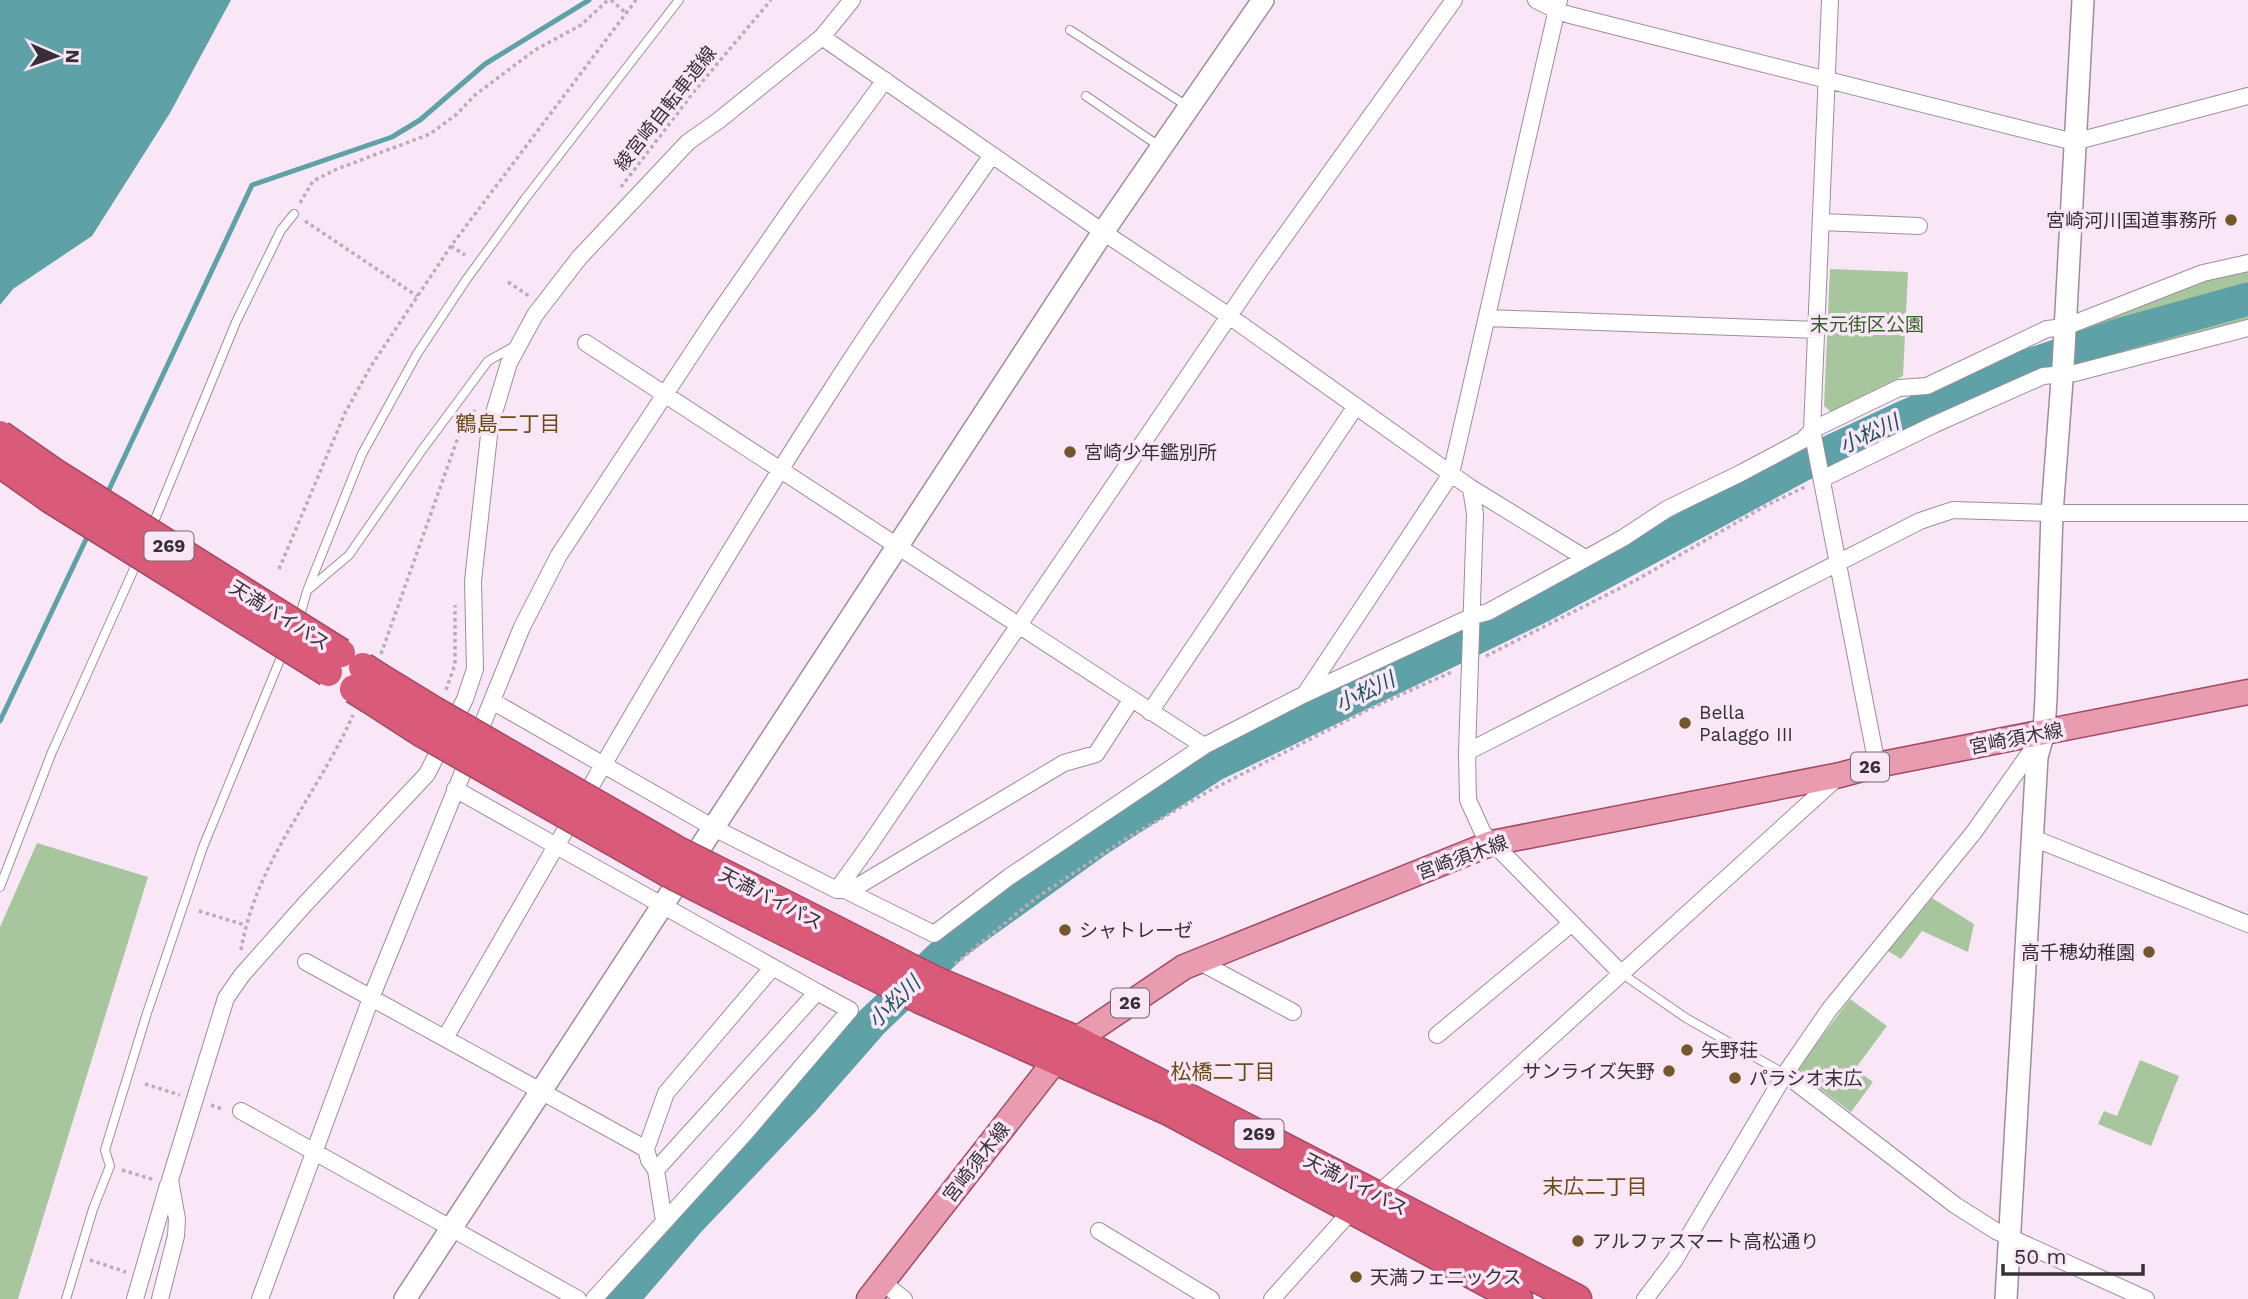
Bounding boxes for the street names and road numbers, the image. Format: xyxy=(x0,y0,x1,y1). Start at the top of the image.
street label: 綾宮崎自転車道線 xyxy=(610,41,721,175)
road number: 269 xyxy=(144,532,194,560)
street label: 天満バイパス xyxy=(225,576,334,655)
street label: 宮崎須木線 xyxy=(1967,718,2065,759)
road number: 26 xyxy=(1851,752,1889,782)
street label: 宮崎須木線 xyxy=(1414,830,1511,885)
street label: 天満バイパス xyxy=(715,862,827,934)
road number: 26 xyxy=(1111,988,1149,1018)
street label: 宮崎須木線 xyxy=(938,1118,1015,1207)
road number: 269 xyxy=(1234,1120,1284,1148)
street label: 天満バイパス xyxy=(1300,1148,1412,1220)

